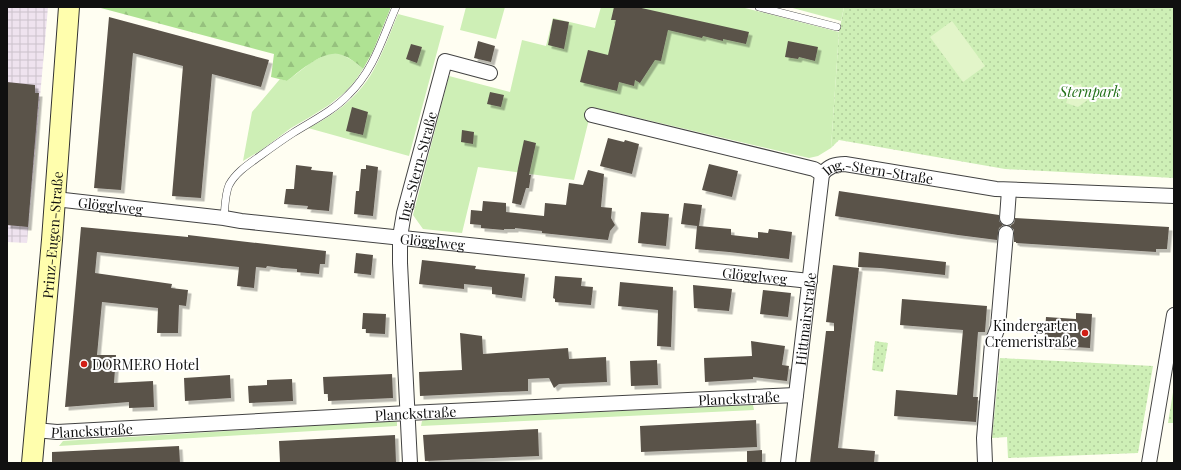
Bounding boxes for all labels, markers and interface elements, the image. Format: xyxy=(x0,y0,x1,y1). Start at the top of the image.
park label: Sternpark xyxy=(1059,82,1120,101)
street label: Ing.-Stern-Straße xyxy=(393,109,440,223)
street label: Ing.-Stern-Straße xyxy=(817,154,935,188)
street label: Prinz-Eugen-Straße xyxy=(37,171,66,299)
street label: Glögglweg xyxy=(77,192,145,218)
street label: Glögglweg xyxy=(399,228,467,254)
street label: Glögglweg xyxy=(721,262,789,288)
street label: Hittmairstraße xyxy=(790,271,820,367)
place label: Kindergarten Cremeristraße xyxy=(985,316,1078,351)
marker: Kindergarten Cremeristraße xyxy=(1080,328,1090,338)
place label: DORMERO Hotel xyxy=(92,355,199,374)
marker: DORMERO Hotel xyxy=(79,359,89,369)
street label: Planckstraße xyxy=(698,386,780,409)
street label: Planckstraße xyxy=(374,401,457,424)
street label: Planckstraße xyxy=(50,418,133,442)

